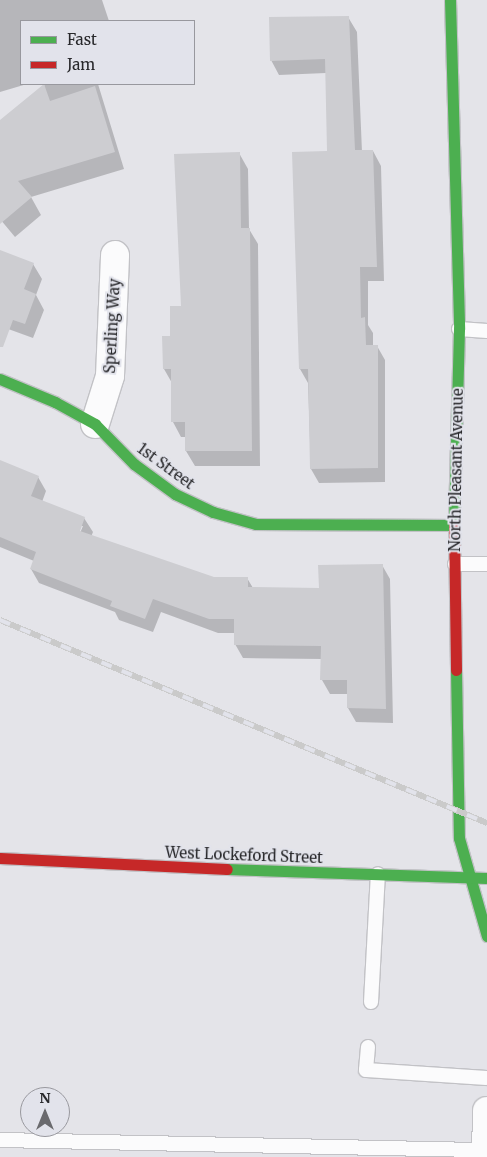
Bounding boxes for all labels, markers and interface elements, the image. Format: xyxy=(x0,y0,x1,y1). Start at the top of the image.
legend xyxy=(20,20,195,85)
text: Fast xyxy=(67,30,97,49)
text: Jam xyxy=(67,55,95,74)
street label: Sperling Way xyxy=(101,278,123,374)
street label: North Pleasant Avenue xyxy=(446,388,466,552)
street label: 1st Street xyxy=(134,439,198,493)
street label: West Lockeford Street xyxy=(165,843,323,867)
north arrow xyxy=(20,1087,70,1137)
text: N xyxy=(39,1089,51,1107)

